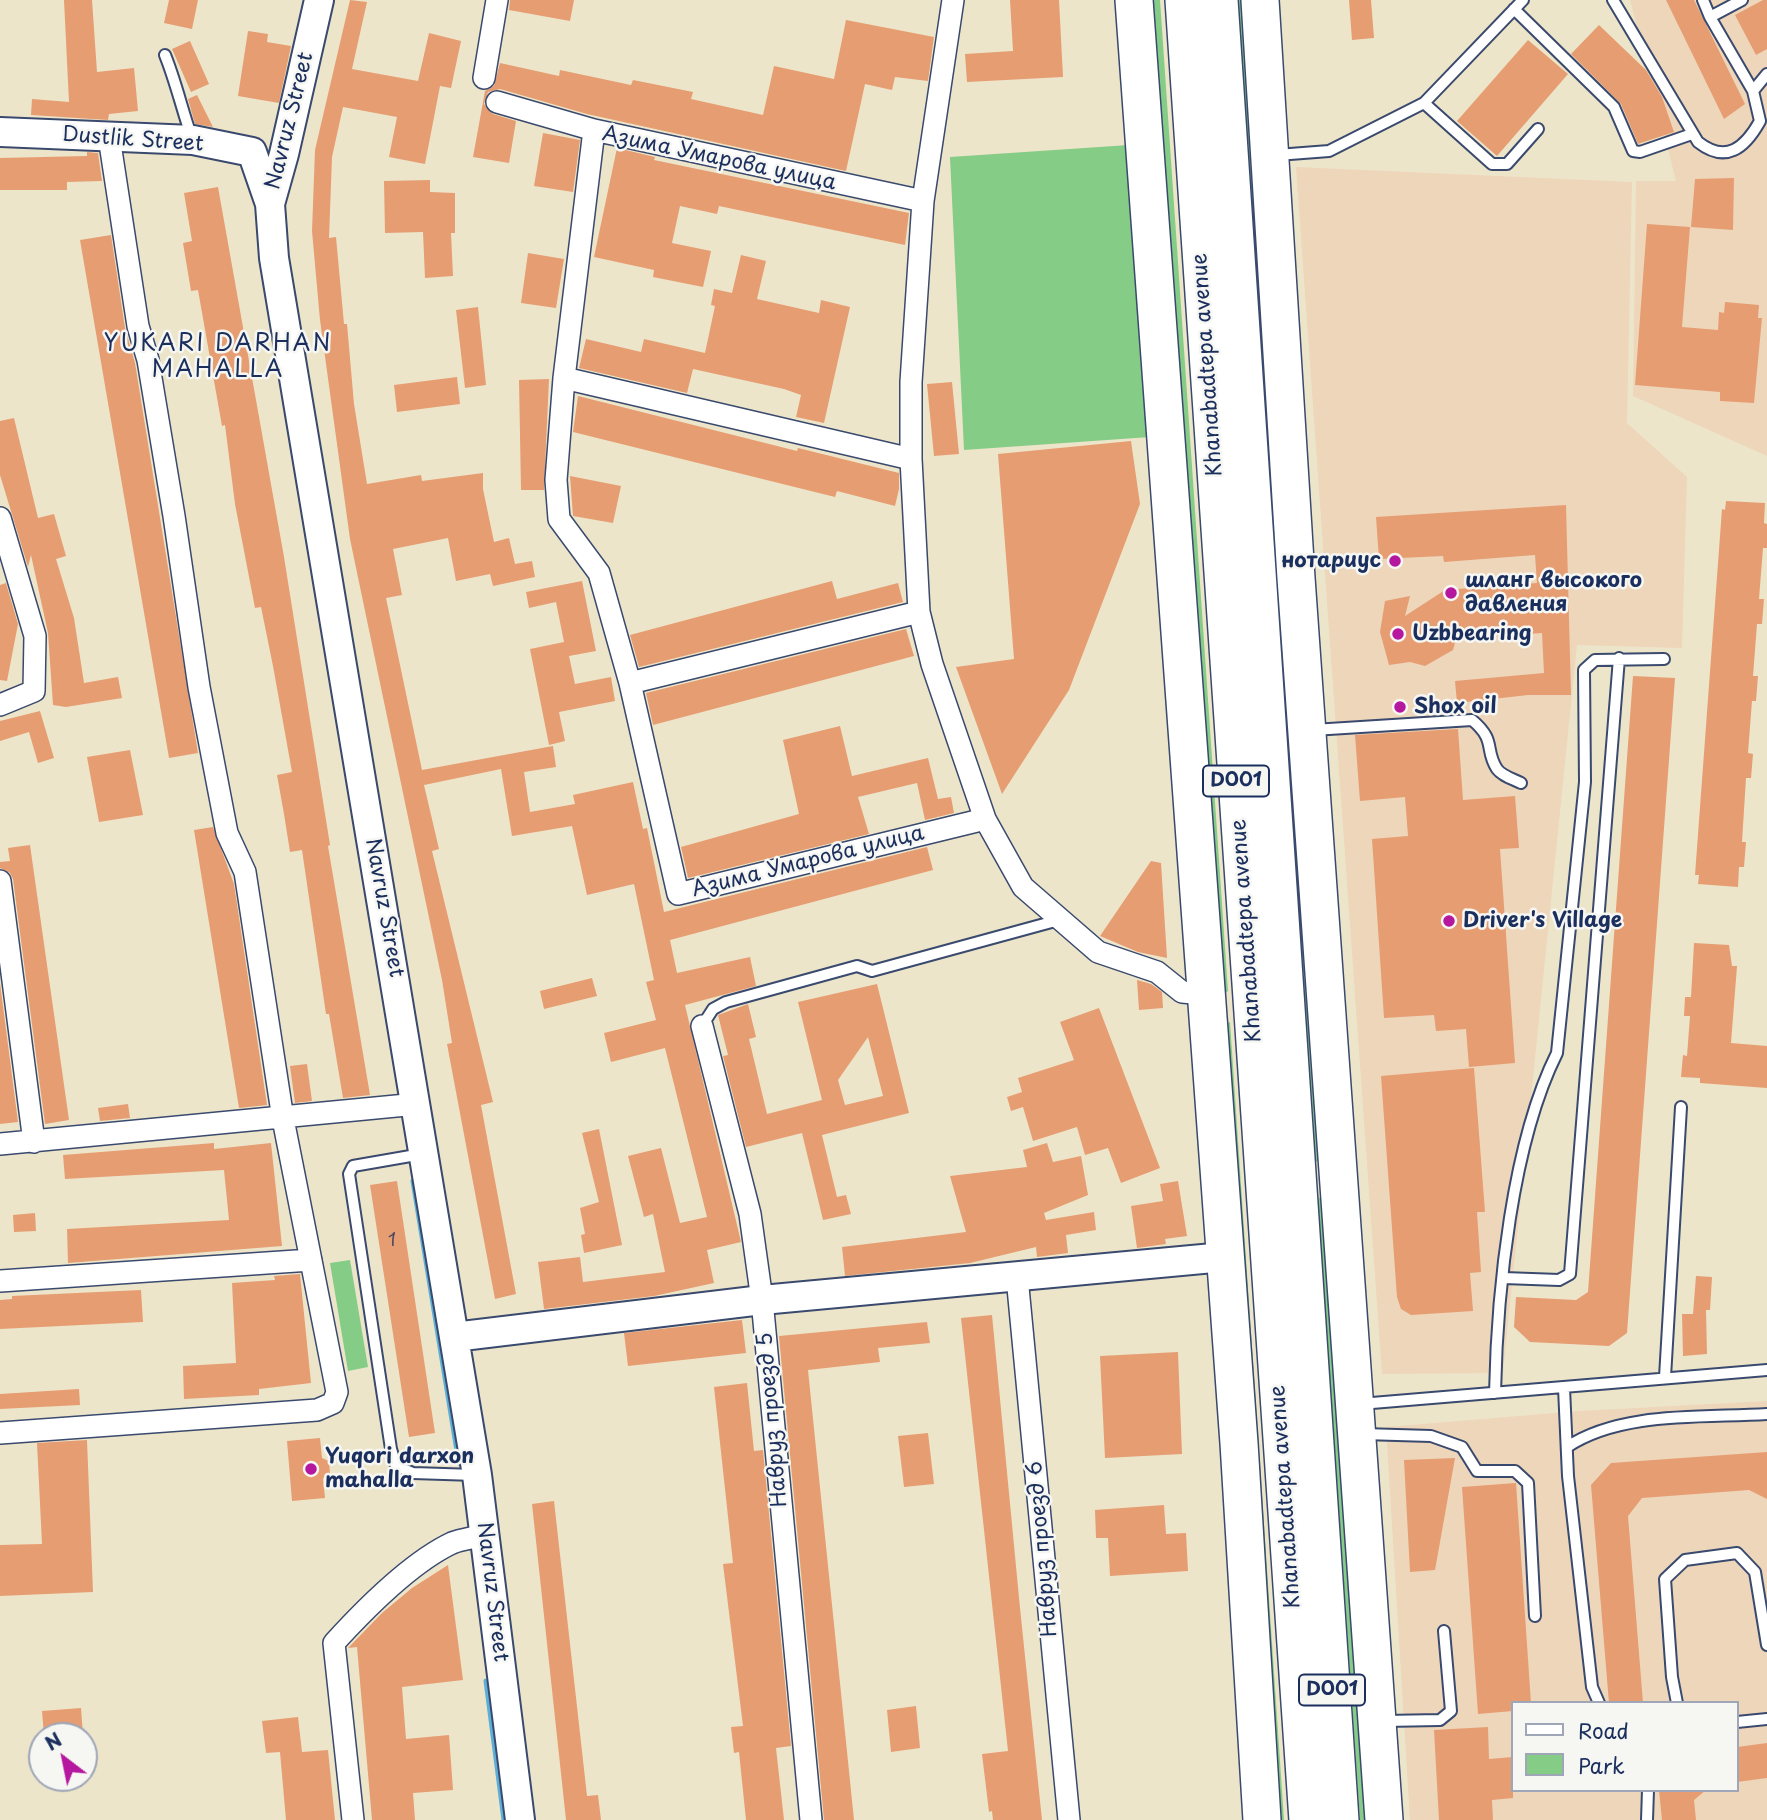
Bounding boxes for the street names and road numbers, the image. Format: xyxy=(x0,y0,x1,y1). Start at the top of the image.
street label: Navruz Street xyxy=(261,50,319,192)
street label: Dustlik Street xyxy=(62,122,204,158)
street label: Азима Умарова улица xyxy=(600,122,838,196)
street label: Khanabadtepa avenue xyxy=(1188,252,1228,478)
road number: D001 xyxy=(1203,766,1269,796)
street label: Khanabadtepa avenue xyxy=(1227,818,1267,1044)
street label: Азима Умарова улица xyxy=(689,821,927,903)
street label: Navruz Street xyxy=(359,837,409,979)
street label: Навруз проезд 5 xyxy=(753,1332,793,1508)
street label: Khanabadtepa avenue xyxy=(1266,1384,1306,1610)
street label: Навруз проезд 6 xyxy=(1023,1460,1063,1638)
street label: Navruz Street xyxy=(471,1521,513,1663)
road number: D001 xyxy=(1299,1674,1365,1706)

